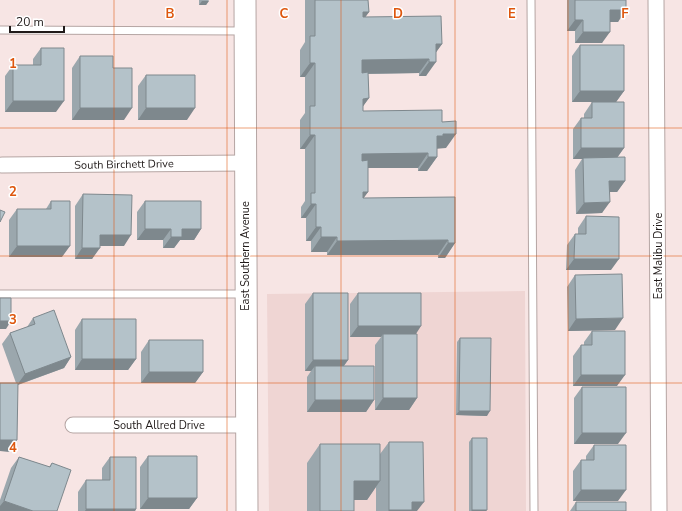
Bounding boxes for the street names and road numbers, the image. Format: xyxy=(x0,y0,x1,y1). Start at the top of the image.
street label: South Birchett Drive xyxy=(74,156,174,173)
street label: East Southern Avenue xyxy=(238,201,253,311)
street label: East Malibu Drive xyxy=(651,213,666,299)
street label: South Allred Drive xyxy=(113,418,205,433)

